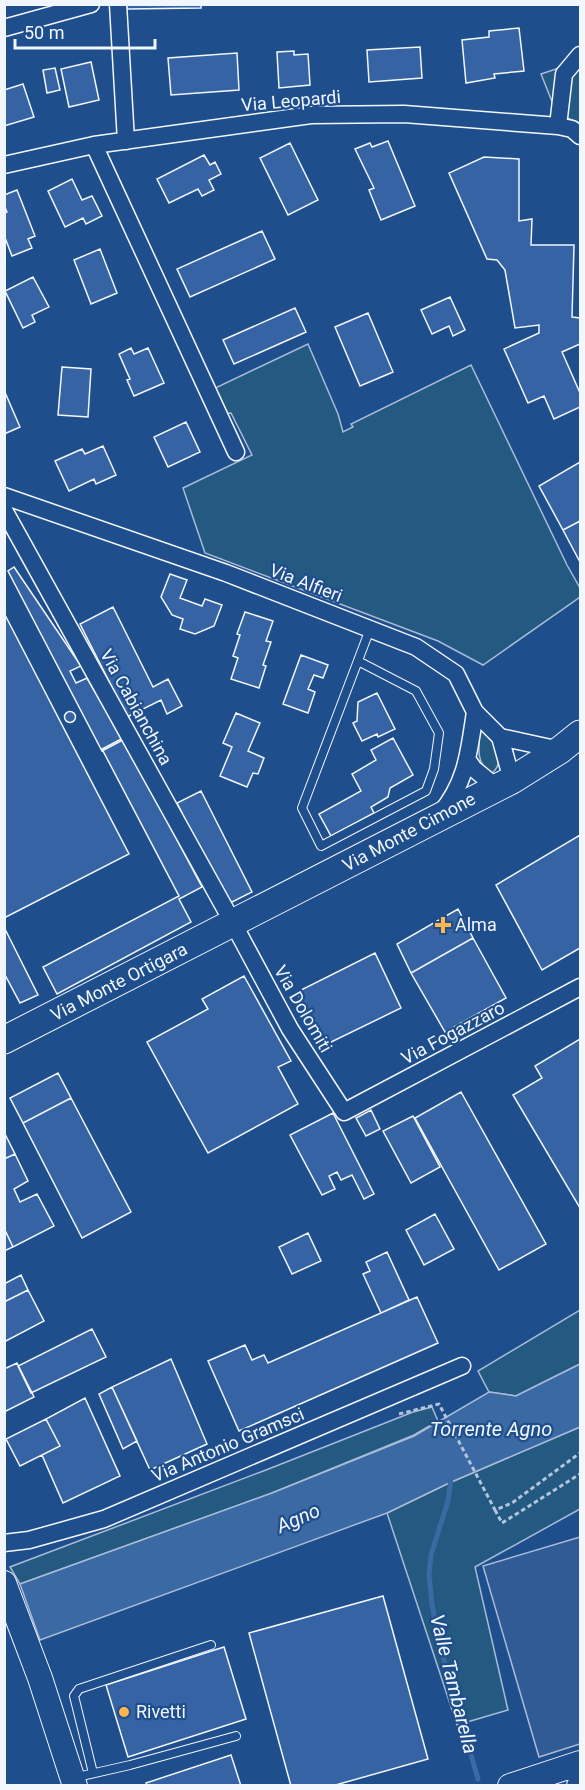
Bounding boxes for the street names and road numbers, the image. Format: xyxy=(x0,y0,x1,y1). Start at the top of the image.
street label: Via Leopardi xyxy=(240,86,342,115)
street label: Via Alfieri xyxy=(267,559,346,606)
street label: Via Cabianchina xyxy=(96,645,177,768)
street label: Via Monte Cimone xyxy=(339,788,479,875)
street label: Via Monte Ortigara xyxy=(47,938,191,1025)
street label: Via Dolomiti xyxy=(270,961,337,1056)
street label: Via Fogazzaro xyxy=(398,997,508,1069)
street label: Via Antonio Gramsci xyxy=(148,1403,307,1486)

